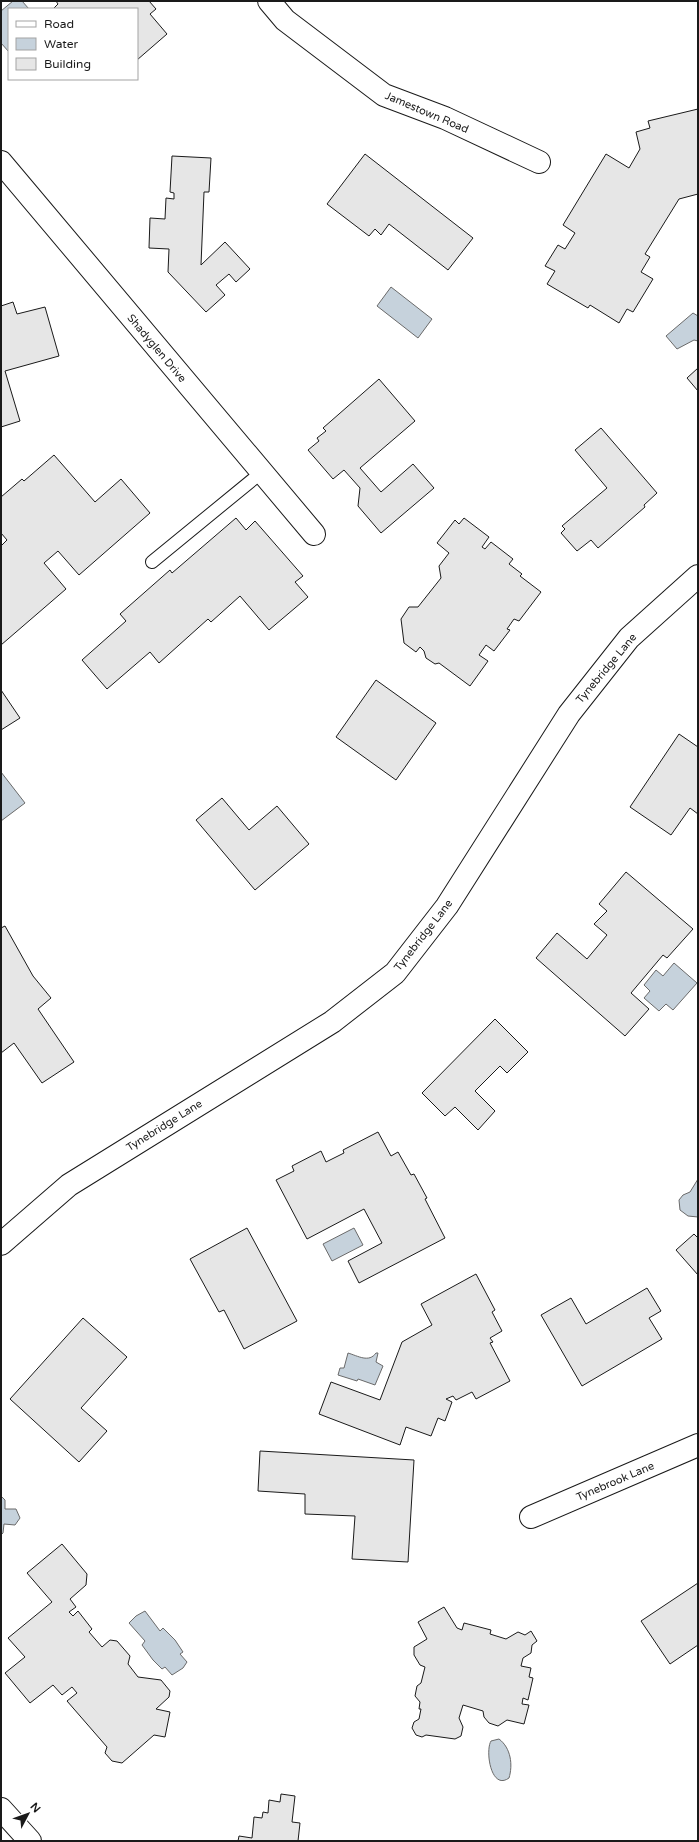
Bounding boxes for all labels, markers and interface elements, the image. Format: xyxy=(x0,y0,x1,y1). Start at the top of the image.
legend xyxy=(8,8,138,80)
text: Road xyxy=(44,17,74,31)
text: Water xyxy=(44,37,79,51)
text: Building xyxy=(44,57,91,71)
street label: Jamestown Road xyxy=(383,89,471,136)
street label: Shadyglen Drive xyxy=(124,312,189,385)
street label: Tynebridge Lane xyxy=(573,631,639,706)
street label: Tynebridge Lane xyxy=(391,897,455,974)
street label: Tynebridge Lane xyxy=(124,1097,205,1154)
street label: Tynebrook Lane xyxy=(574,1459,656,1504)
north arrow xyxy=(8,1794,48,1834)
text: N xyxy=(27,1800,43,1815)

